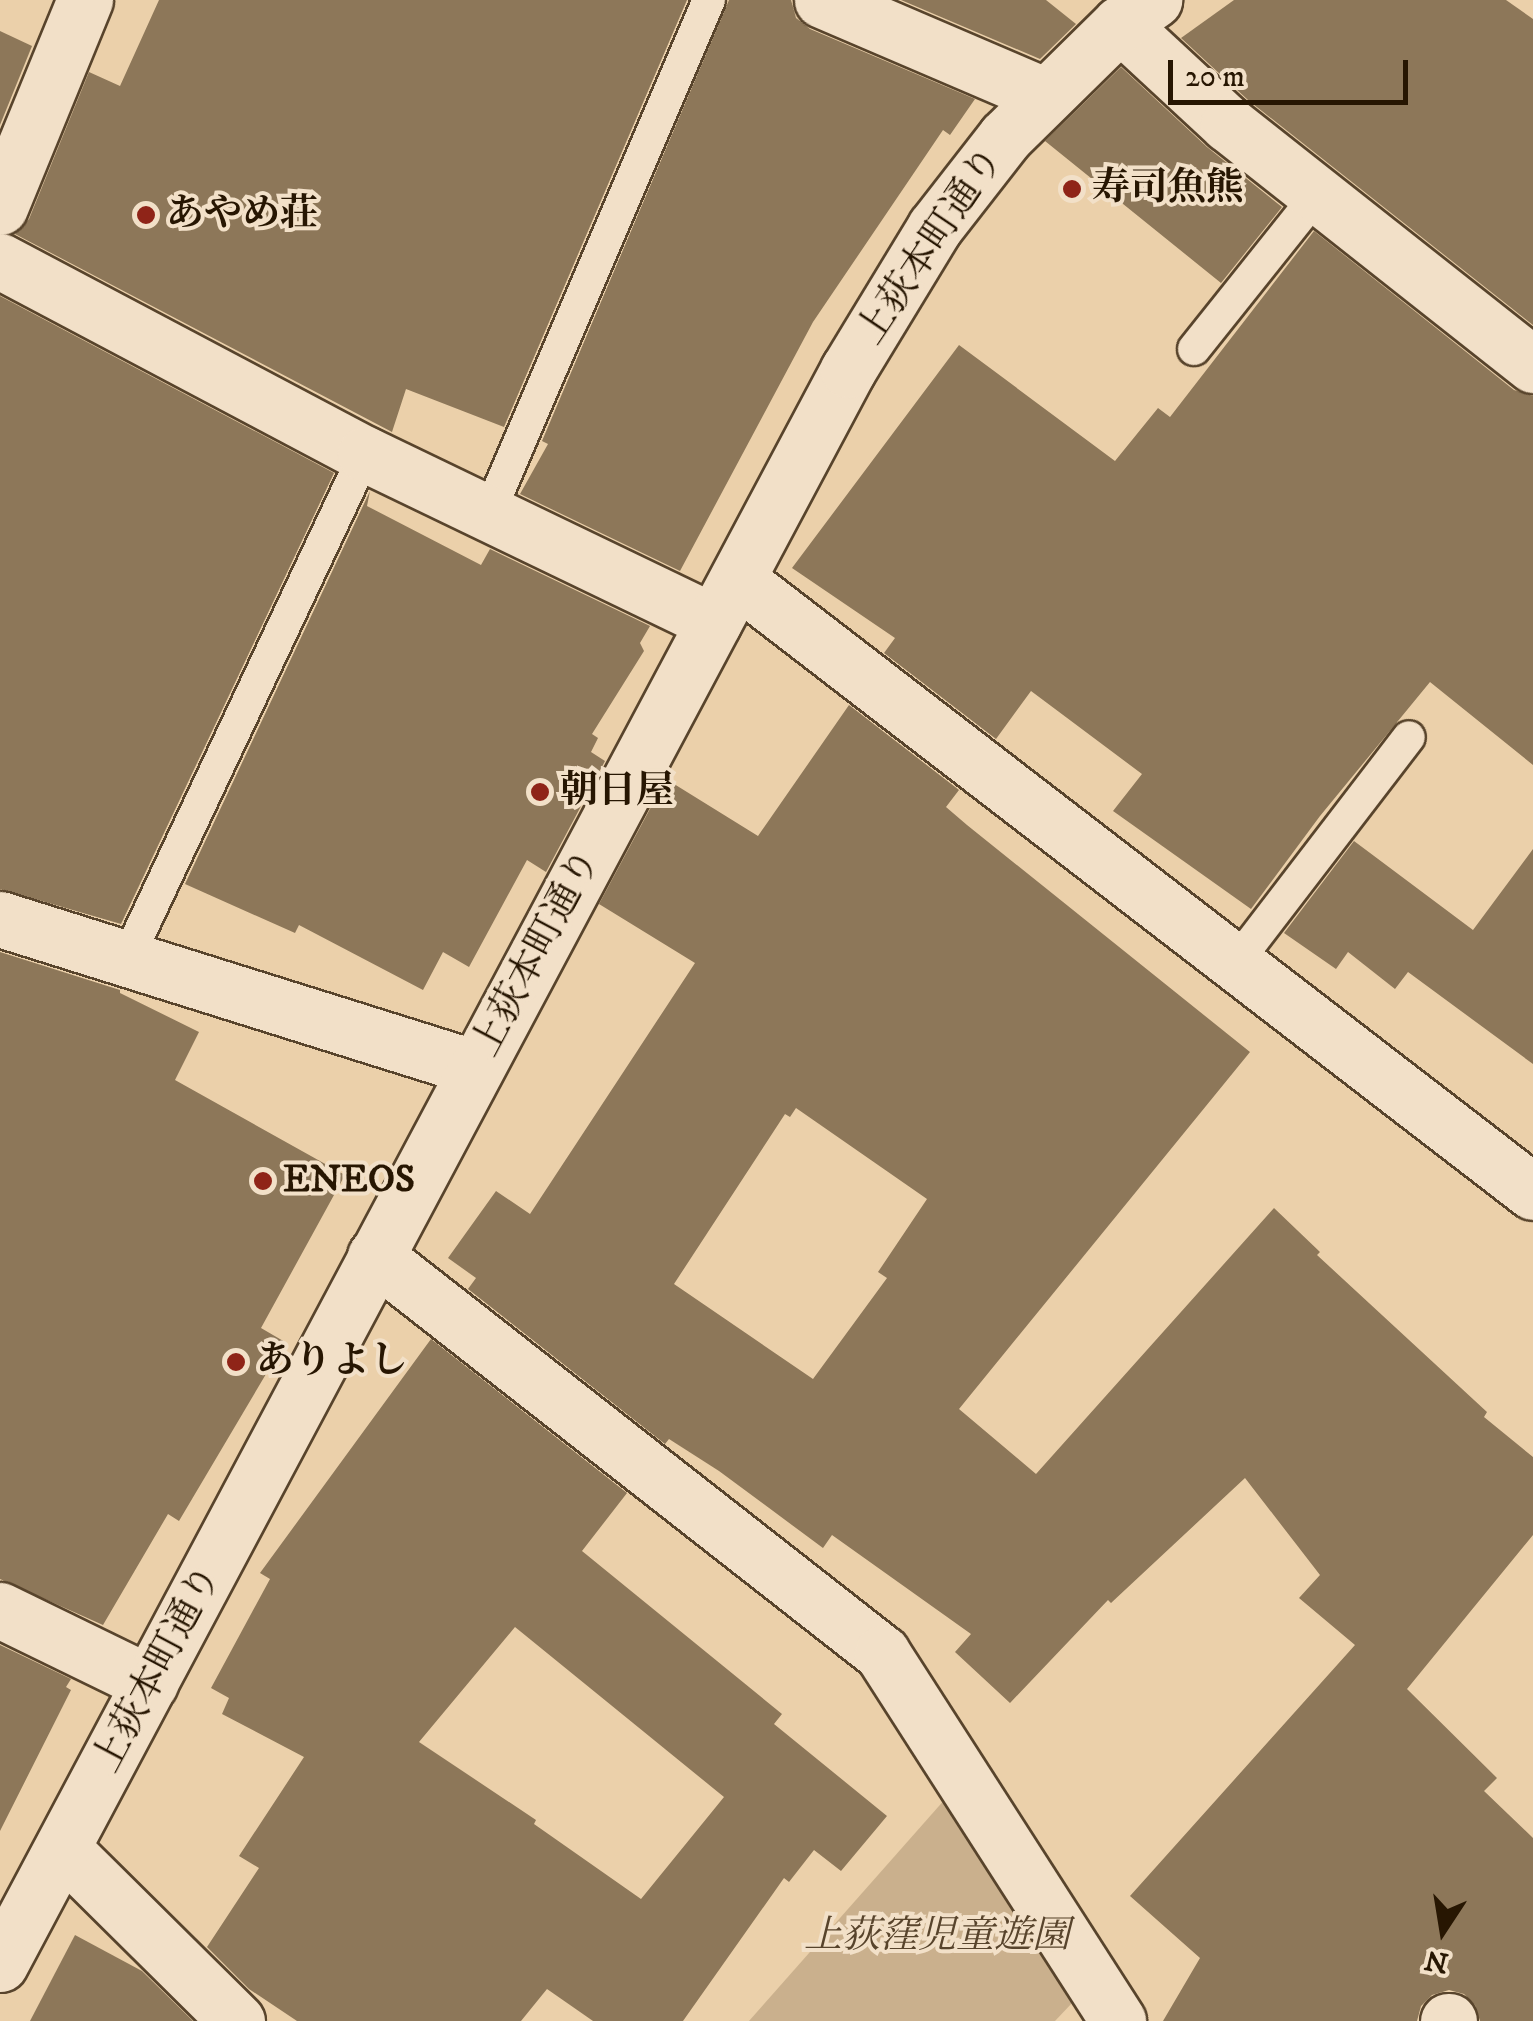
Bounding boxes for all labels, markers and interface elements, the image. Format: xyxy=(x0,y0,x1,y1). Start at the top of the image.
scale bar xyxy=(1173,40,1413,102)
text: 20 m xyxy=(1185,59,1245,96)
street label: 上荻本町通り xyxy=(848,139,1014,353)
place label: 寿司魚熊 xyxy=(1092,166,1244,212)
marker: 寿司魚熊 xyxy=(1061,178,1083,200)
place label: あやめ荘 xyxy=(166,192,318,238)
marker: あやめ荘 xyxy=(135,204,157,226)
place label: 朝日屋 xyxy=(560,769,674,815)
marker: 朝日屋 xyxy=(529,781,551,803)
street label: 上荻本町通り xyxy=(463,842,611,1064)
place label: ENEOS xyxy=(283,1158,415,1204)
marker: ENEOS xyxy=(252,1170,274,1192)
place label: ありよし xyxy=(256,1339,408,1385)
marker: ありよし xyxy=(225,1351,247,1373)
street label: 上荻本町通り xyxy=(84,1558,232,1780)
north arrow xyxy=(1393,1881,1493,1981)
park label: 上荻窪児童遊園 xyxy=(804,1914,1070,1960)
text: N xyxy=(1422,1941,1452,1980)

